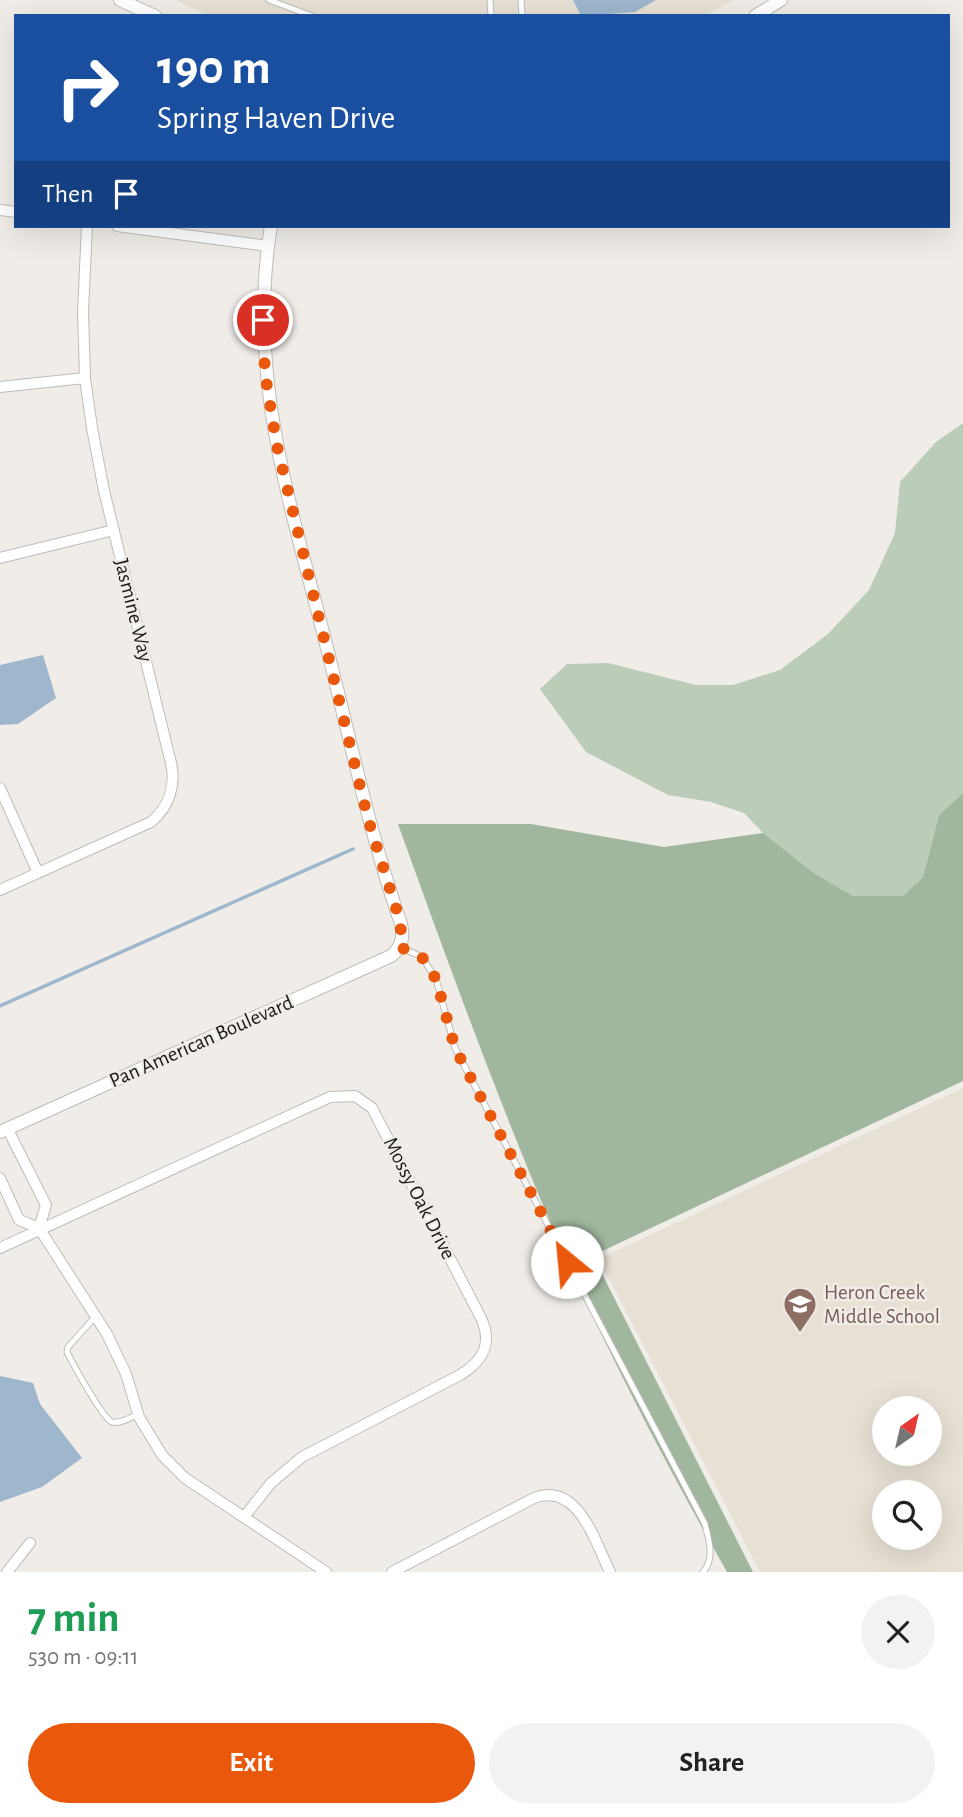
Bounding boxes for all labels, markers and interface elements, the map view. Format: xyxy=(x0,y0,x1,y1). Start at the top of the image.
icon: right xyxy=(42,42,133,133)
text: 190 m xyxy=(157,44,271,93)
text: Spring Haven Drive xyxy=(157,102,395,134)
icon: arrive xyxy=(107,175,145,213)
text: Then xyxy=(42,181,93,207)
pin xyxy=(233,290,293,350)
icon: arrive xyxy=(244,301,282,339)
street label: Jasmine Way xyxy=(111,556,156,664)
street label: Pan American Boulevard xyxy=(106,991,296,1091)
street label: Mossy Oak Drive xyxy=(380,1134,459,1263)
position arrow xyxy=(530,1225,604,1299)
place label: Heron Creek Middle School xyxy=(824,1282,940,1327)
school or university icon: Heron Creek Middle School xyxy=(781,1285,819,1334)
north arrow xyxy=(872,1396,942,1466)
map controls xyxy=(872,1396,942,1550)
button: search xyxy=(872,1480,942,1550)
button: close xyxy=(861,1595,935,1669)
text: 7 min xyxy=(28,1597,120,1639)
text: 530 m · 09:11 xyxy=(28,1646,138,1669)
button: Exit xyxy=(28,1723,475,1803)
button: Share xyxy=(489,1723,935,1803)

